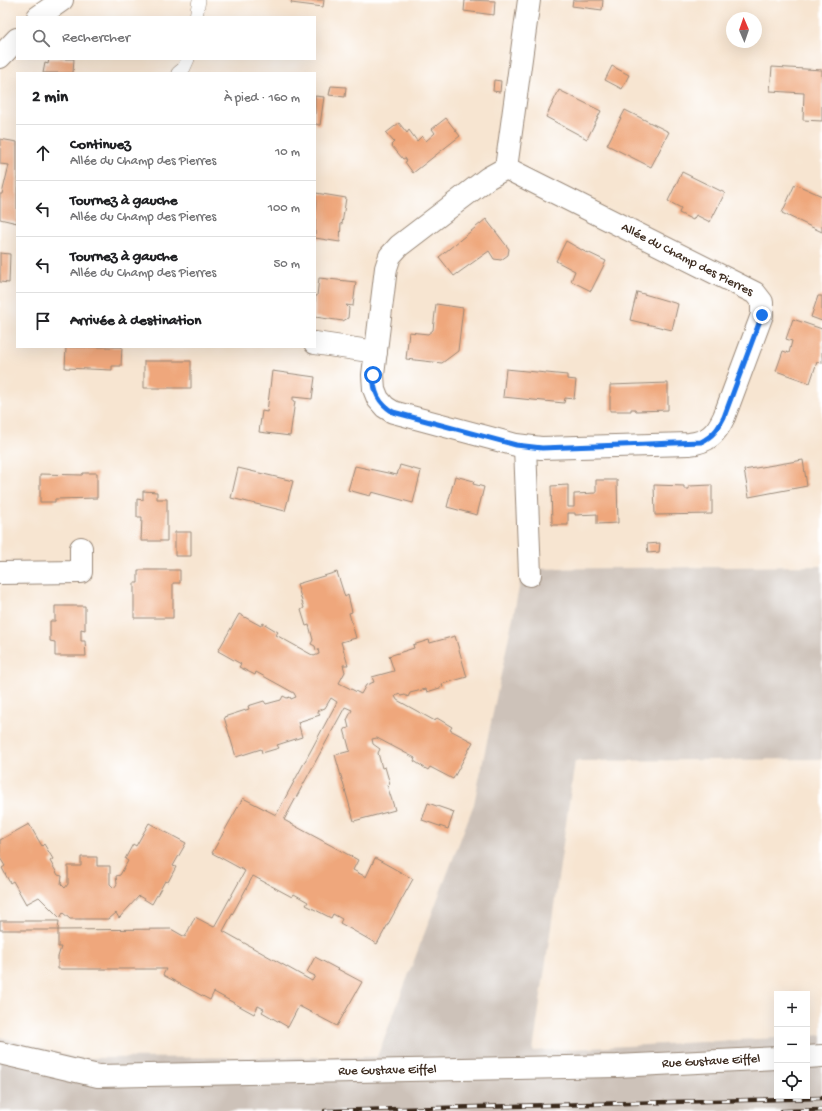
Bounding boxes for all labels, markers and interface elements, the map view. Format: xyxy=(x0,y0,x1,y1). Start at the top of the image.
north arrow xyxy=(726,12,762,48)
search box xyxy=(16,16,316,60)
icon: search xyxy=(30,27,52,49)
text: Rechercher xyxy=(62,29,130,47)
text: 2 min xyxy=(32,88,68,108)
text: À pied · 160 m xyxy=(224,91,300,106)
text: Continuez xyxy=(70,136,131,154)
icon: ahead xyxy=(32,142,54,164)
text: 10 m xyxy=(275,145,300,160)
text: Allée du Champ des Pierres xyxy=(70,154,216,169)
text: Tournez à gauche xyxy=(70,192,178,210)
icon: left xyxy=(32,198,54,220)
text: 100 m xyxy=(268,201,300,216)
text: Allée du Champ des Pierres xyxy=(70,210,216,225)
street label: Allée du Champ des Pierres xyxy=(618,220,757,300)
text: Tournez à gauche xyxy=(70,248,178,266)
icon: left xyxy=(32,254,54,276)
text: 50 m xyxy=(273,257,300,272)
text: Allée du Champ des Pierres xyxy=(70,266,216,281)
route end xyxy=(753,306,771,324)
icon: arrive xyxy=(32,310,54,332)
text: Arrivée à destination xyxy=(70,312,201,330)
route start xyxy=(364,366,382,384)
map controls xyxy=(774,991,810,1099)
button: + xyxy=(774,991,810,1027)
button: − xyxy=(774,1027,810,1063)
street label: Rue Gustave Eiffel xyxy=(662,1051,761,1071)
street label: Rue Gustave Eiffel xyxy=(338,1062,437,1079)
button: locate xyxy=(774,1063,810,1099)

